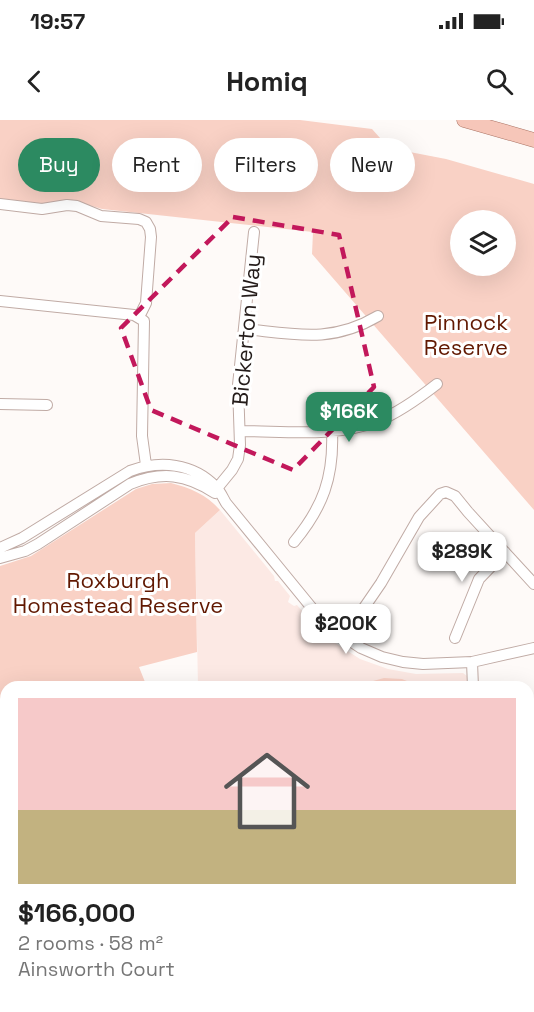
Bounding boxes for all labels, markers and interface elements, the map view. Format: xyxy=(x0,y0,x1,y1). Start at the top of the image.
text: 19:57 xyxy=(30,7,85,35)
text: Homiq xyxy=(226,64,308,99)
icon: back xyxy=(18,65,51,98)
icon: search xyxy=(483,65,516,98)
chip: Buy xyxy=(18,138,100,192)
chip: Rent xyxy=(112,138,202,192)
chip: Filters xyxy=(214,138,318,192)
chip: New xyxy=(330,138,415,192)
map controls xyxy=(450,210,516,276)
button: layers xyxy=(450,210,516,276)
street label: Bickerton Way xyxy=(225,253,267,407)
park label: Pinnock Reserve xyxy=(424,308,508,361)
pin: $166K xyxy=(307,392,391,443)
text: $166K xyxy=(320,398,378,424)
pin: $289K xyxy=(420,532,504,583)
text: $289K xyxy=(432,538,492,564)
park label: Roxburgh Homestead Reserve xyxy=(13,566,223,619)
pin: $200K xyxy=(304,604,388,655)
text: $200K xyxy=(315,610,377,636)
icon: home xyxy=(213,737,321,845)
text: $166,000 xyxy=(18,896,135,930)
text: 2 rooms · 58 m² xyxy=(18,930,163,956)
text: Ainsworth Court xyxy=(18,956,175,982)

